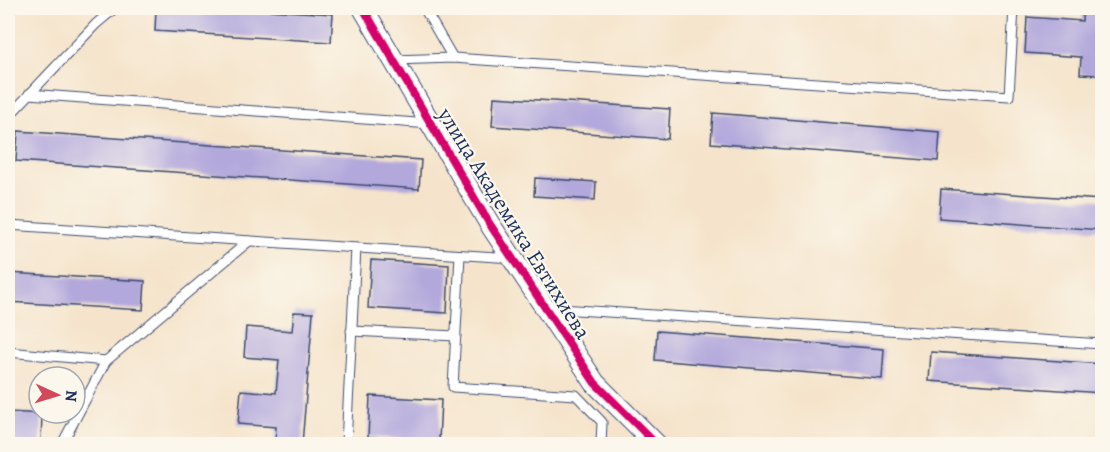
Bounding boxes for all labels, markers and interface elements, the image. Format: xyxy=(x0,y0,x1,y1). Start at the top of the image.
street label: улица Академика Евтихиева xyxy=(430,101,598,346)
north arrow xyxy=(27,365,87,425)
text: N xyxy=(60,389,82,403)

